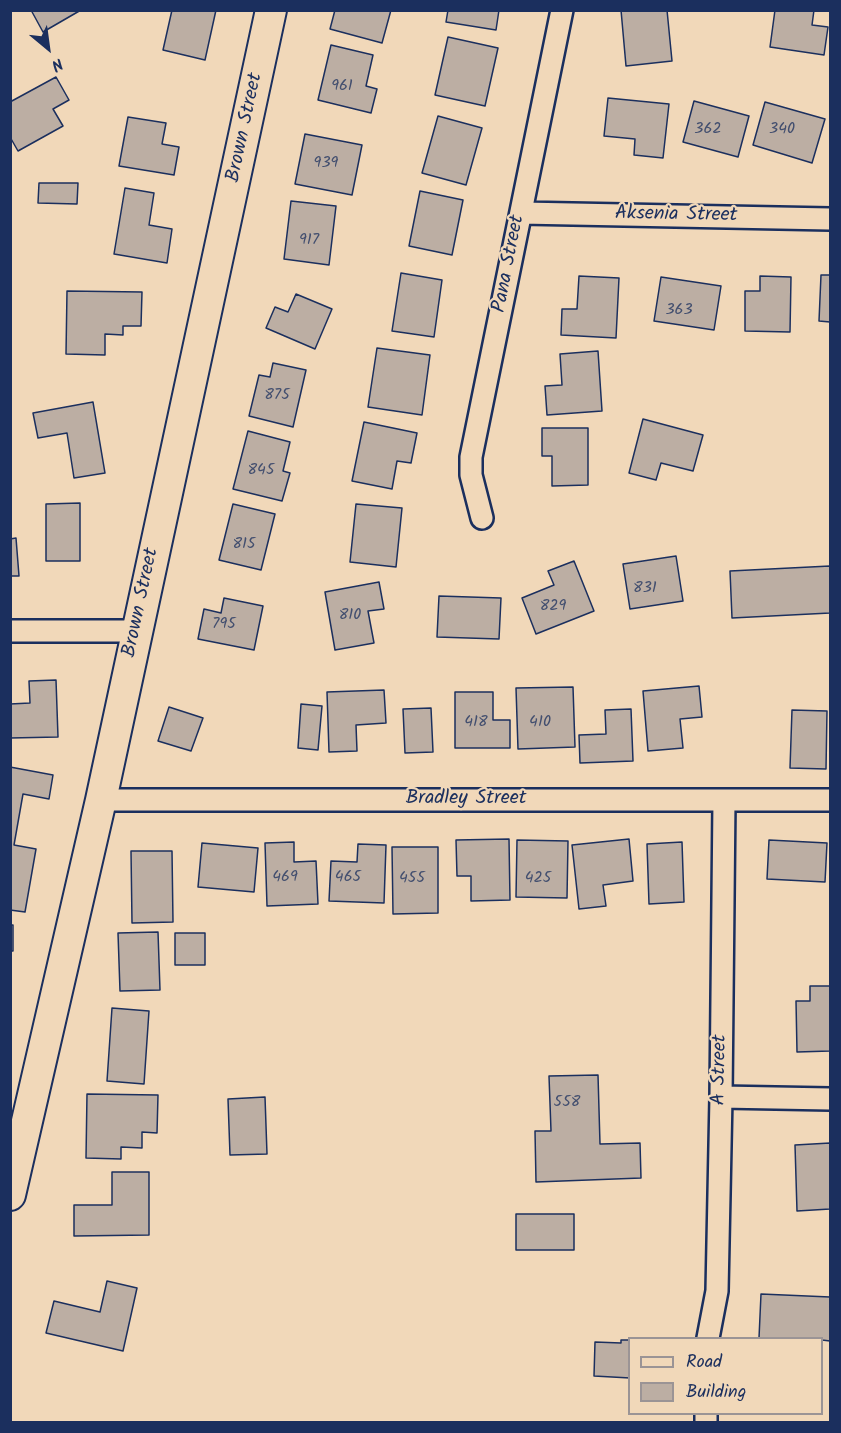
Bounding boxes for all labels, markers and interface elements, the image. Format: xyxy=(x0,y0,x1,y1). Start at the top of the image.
north arrow xyxy=(18,18,78,78)
text: N xyxy=(46,51,67,78)
street label: Brown Street xyxy=(223,71,269,185)
house number: 961 xyxy=(331,77,353,97)
house number: 362 xyxy=(694,120,722,140)
house number: 340 xyxy=(769,120,795,140)
house number: 939 xyxy=(314,154,338,174)
street label: Aksenia Street xyxy=(614,203,738,229)
street label: Pana Street xyxy=(489,213,531,315)
house number: 917 xyxy=(299,231,319,251)
house number: 363 xyxy=(665,301,693,321)
house number: 875 xyxy=(264,386,290,406)
house number: 845 xyxy=(247,461,275,481)
house number: 815 xyxy=(232,535,256,555)
street label: Brown Street xyxy=(119,546,165,660)
house number: 831 xyxy=(633,579,657,599)
house number: 829 xyxy=(540,597,566,617)
house number: 810 xyxy=(339,606,361,626)
house number: 795 xyxy=(212,615,236,635)
house number: 418 xyxy=(464,713,488,733)
house number: 410 xyxy=(529,713,551,733)
street label: Bradley Street xyxy=(406,788,526,812)
house number: 469 xyxy=(272,868,298,888)
house number: 465 xyxy=(335,868,361,888)
house number: 455 xyxy=(399,869,425,889)
house number: 425 xyxy=(525,869,551,889)
street label: A Street xyxy=(708,1034,734,1106)
house number: 558 xyxy=(554,1093,580,1113)
legend xyxy=(628,1337,823,1415)
text: Road xyxy=(686,1348,722,1377)
text: Building xyxy=(686,1378,746,1407)

